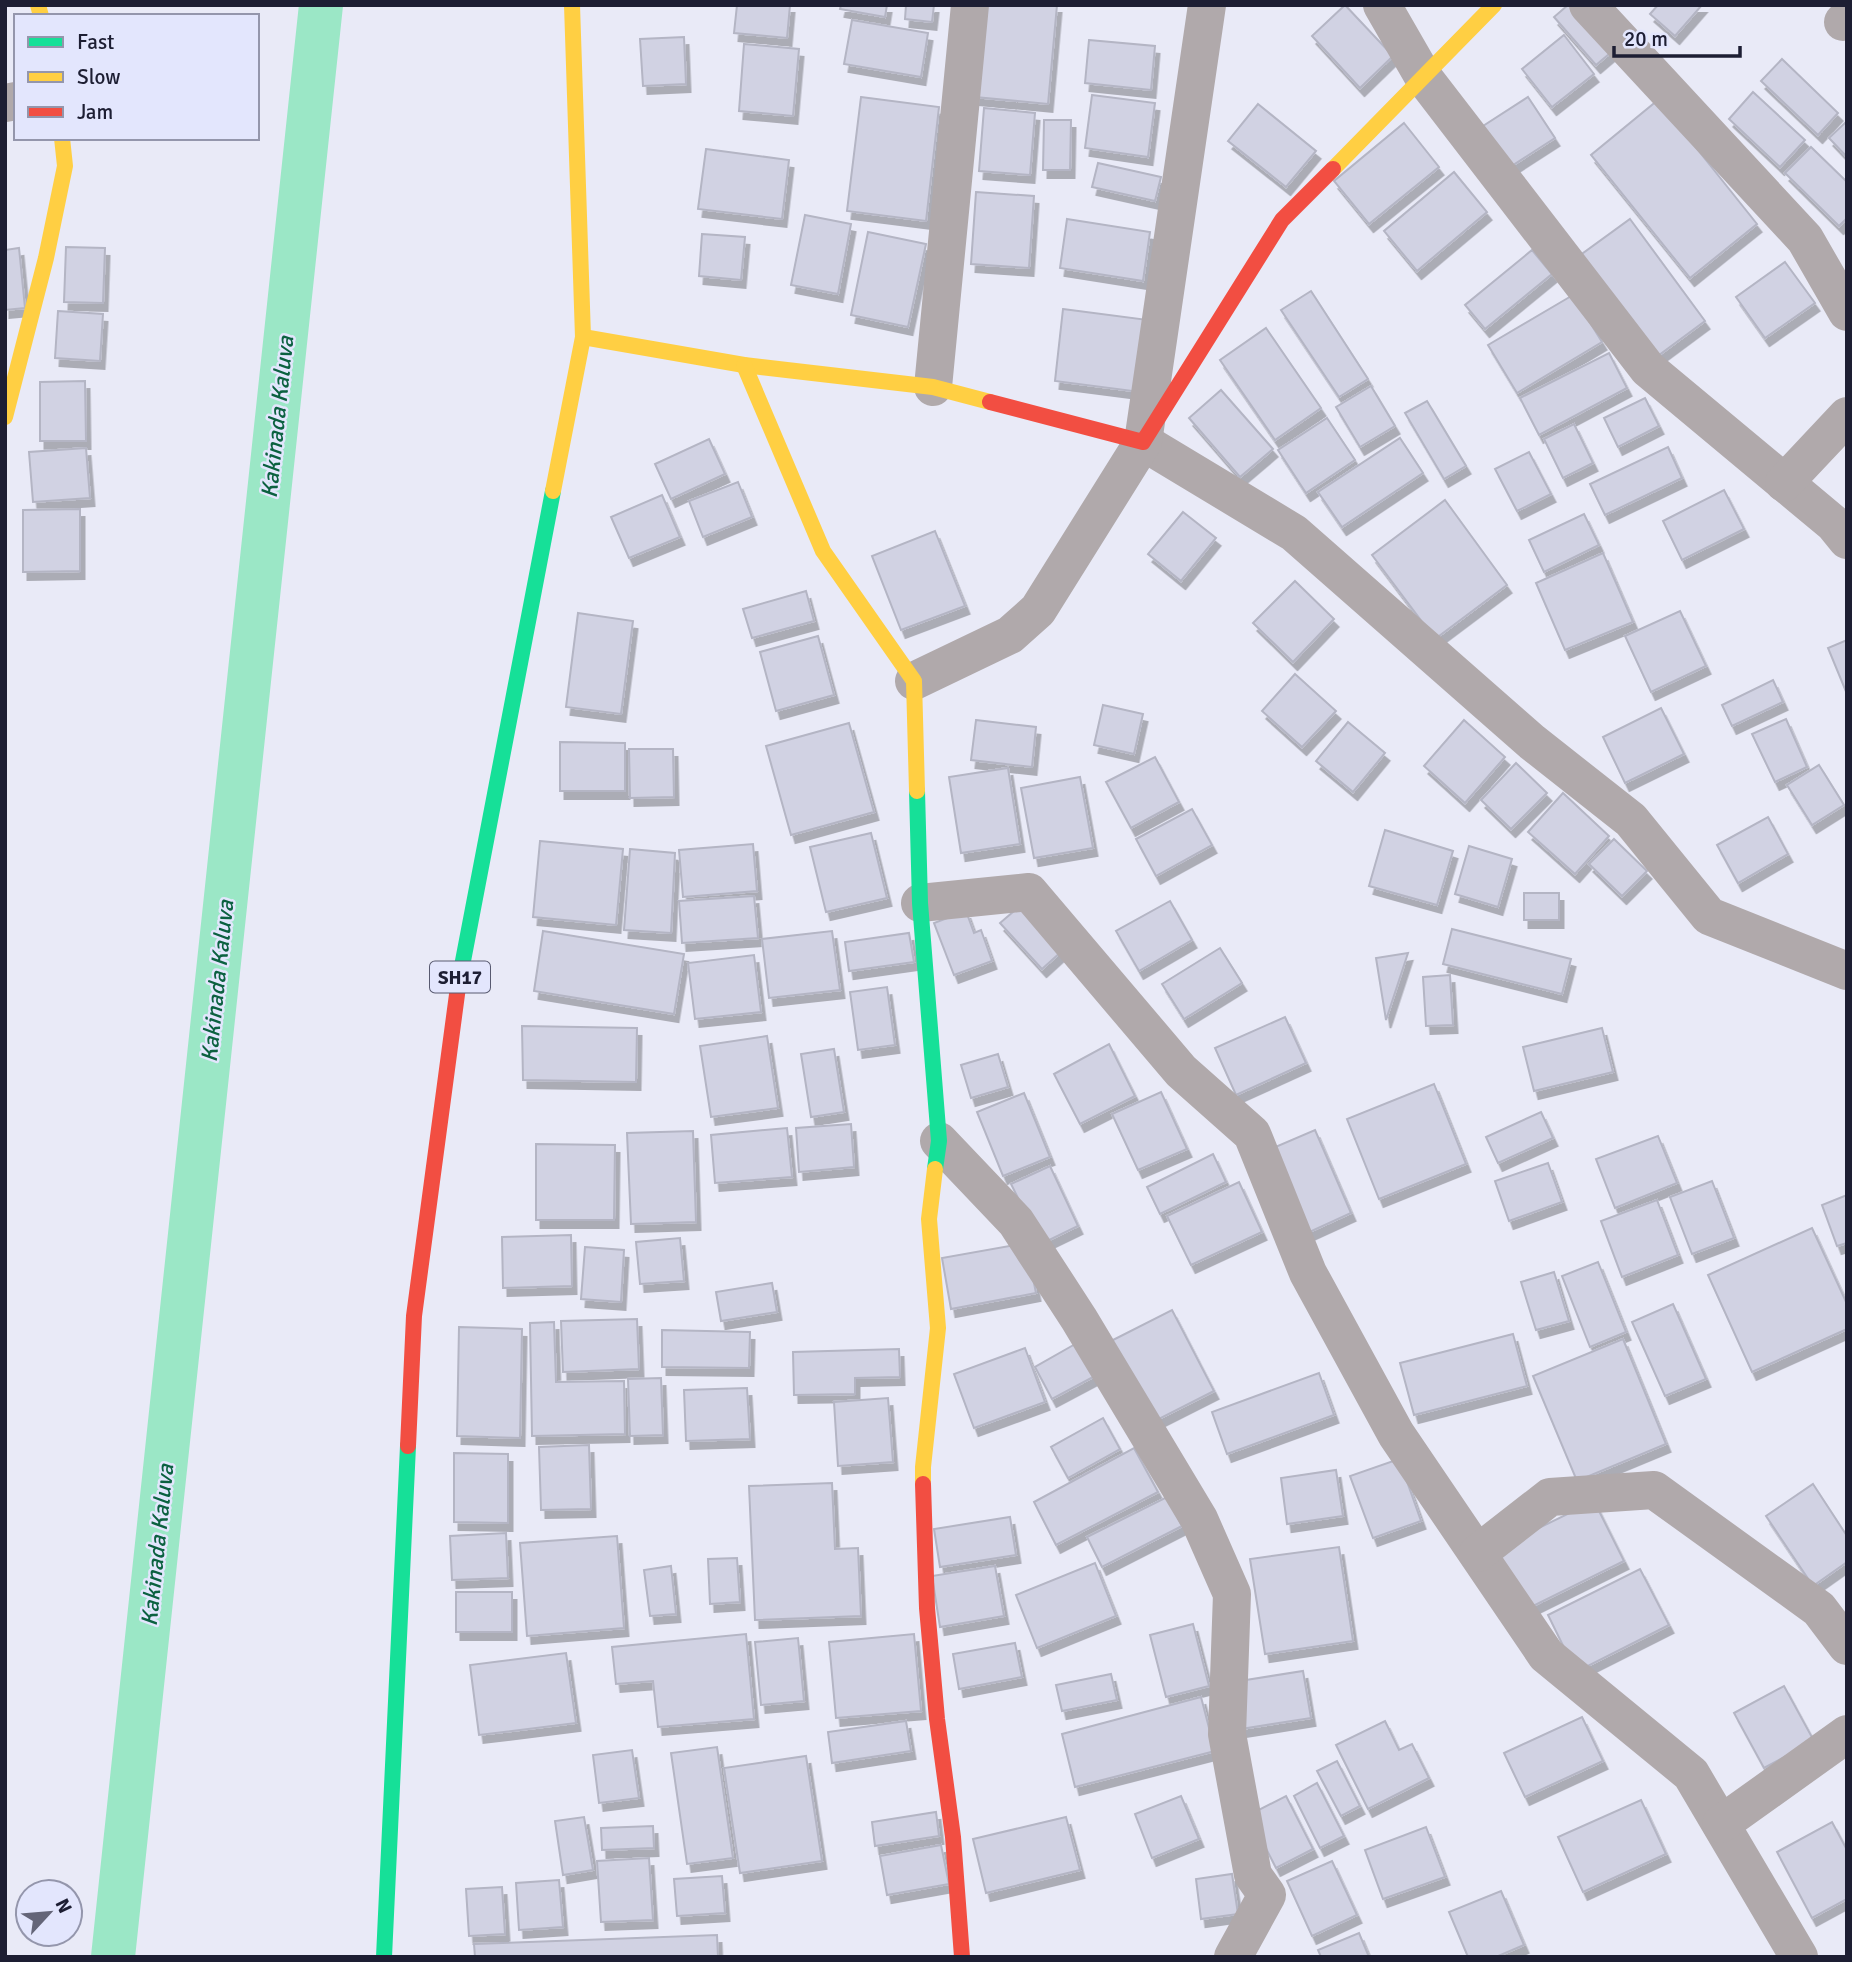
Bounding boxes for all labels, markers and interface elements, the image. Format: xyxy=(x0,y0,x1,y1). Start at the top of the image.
legend xyxy=(14,14,259,140)
scale bar xyxy=(1614,14,1740,58)
text: 20 m xyxy=(1624,26,1668,52)
text: Fast xyxy=(77,29,114,55)
text: Slow xyxy=(77,64,121,90)
text: Jam xyxy=(77,99,113,125)
water label: Kakinada Kaluva xyxy=(255,333,301,499)
water label: Kakinada Kaluva xyxy=(195,897,241,1063)
road number: SH17 xyxy=(430,962,490,993)
water label: Kakinada Kaluva xyxy=(135,1461,181,1627)
north arrow xyxy=(14,1878,84,1948)
text: N xyxy=(50,1895,77,1917)

